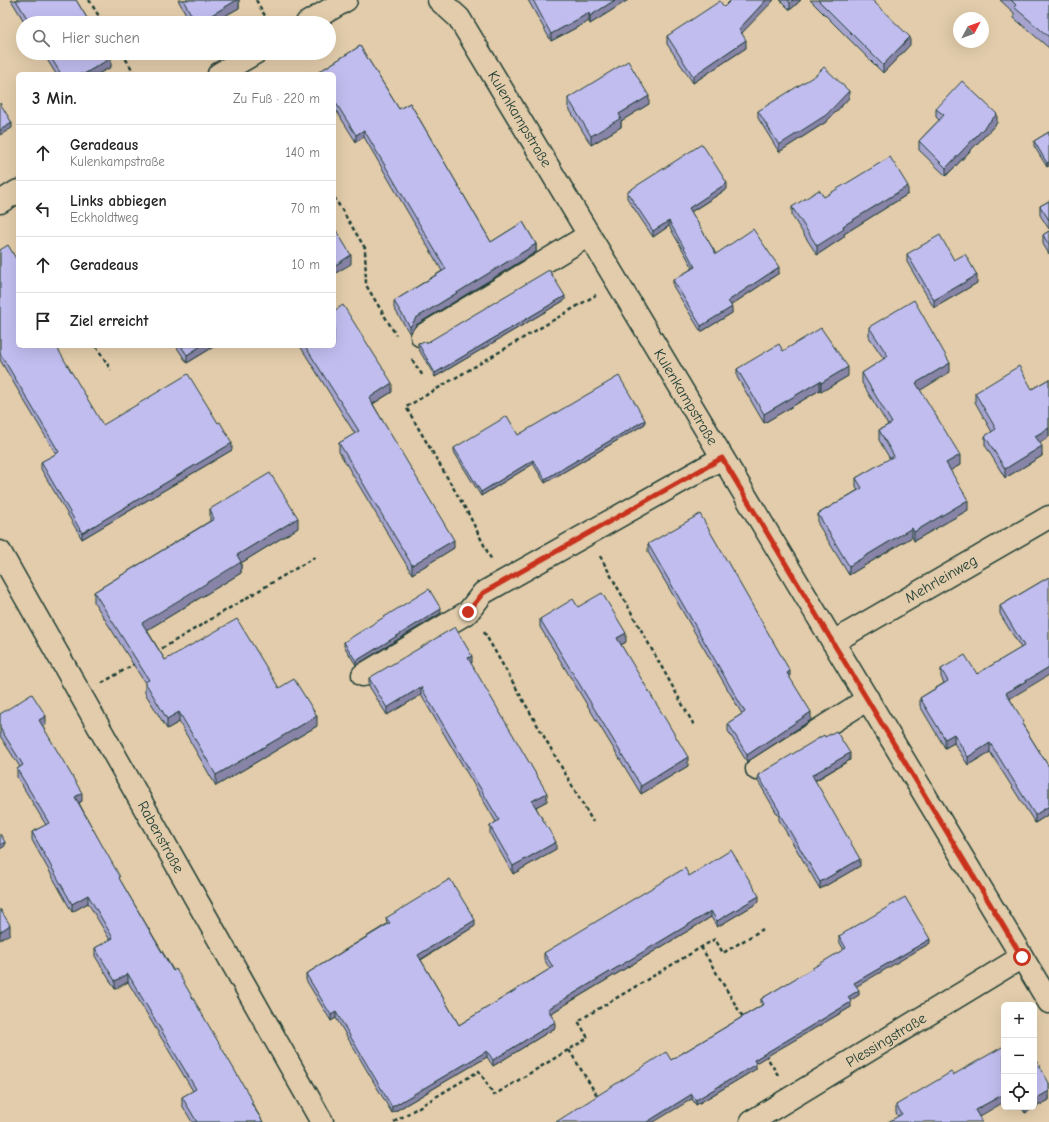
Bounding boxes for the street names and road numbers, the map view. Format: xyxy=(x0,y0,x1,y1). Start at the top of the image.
street label: Kulenkampstraße xyxy=(484,67,556,171)
street label: Kulenkampstraße xyxy=(650,345,722,449)
street label: Mehrleinweg xyxy=(902,551,980,607)
street label: Rabenstraße xyxy=(134,798,188,877)
street label: Plessingstraße xyxy=(842,1009,930,1071)

